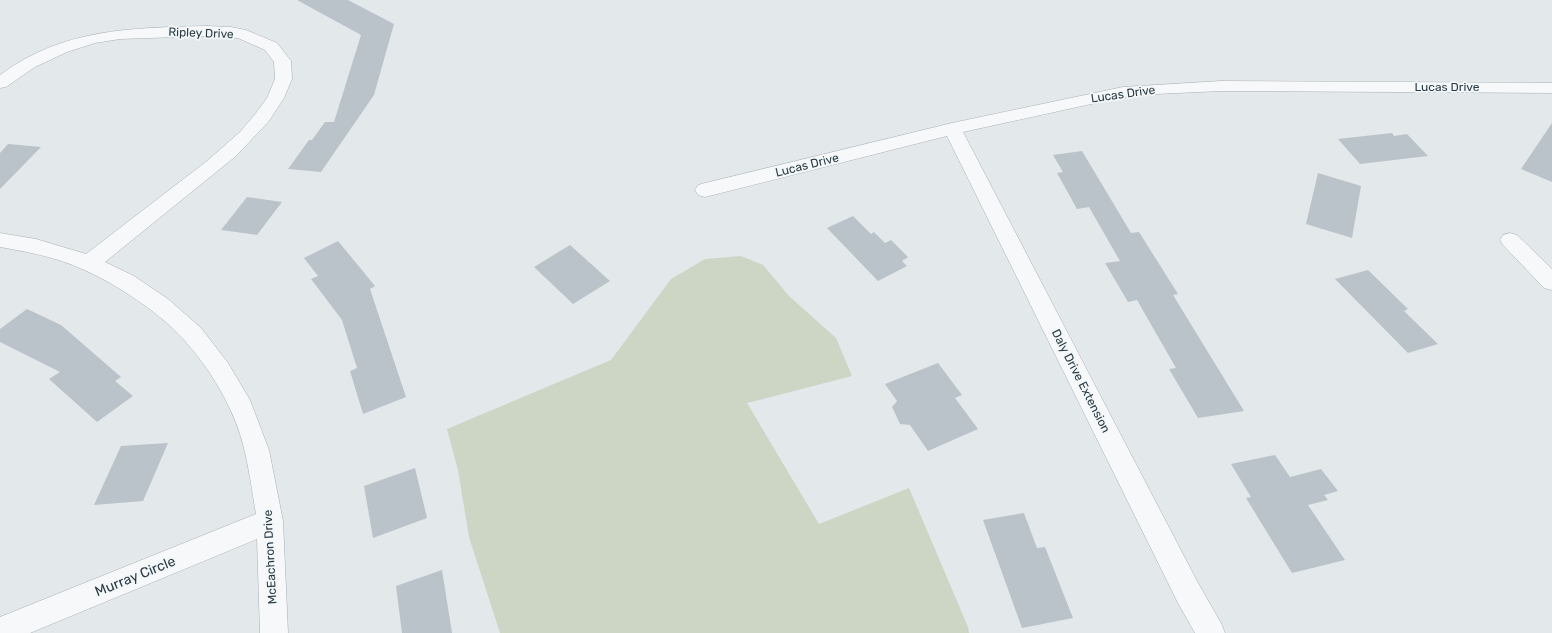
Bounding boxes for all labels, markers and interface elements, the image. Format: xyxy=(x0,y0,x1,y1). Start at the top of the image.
street label: Ripley Drive xyxy=(168,25,234,41)
street label: Lucas Drive xyxy=(1415,80,1480,94)
street label: Lucas Drive xyxy=(1090,83,1156,105)
street label: Lucas Drive xyxy=(774,150,840,180)
street label: Daly Drive Extension xyxy=(1049,327,1113,435)
street label: McEachron Drive xyxy=(261,509,279,605)
street label: Murray Circle xyxy=(92,553,178,600)

